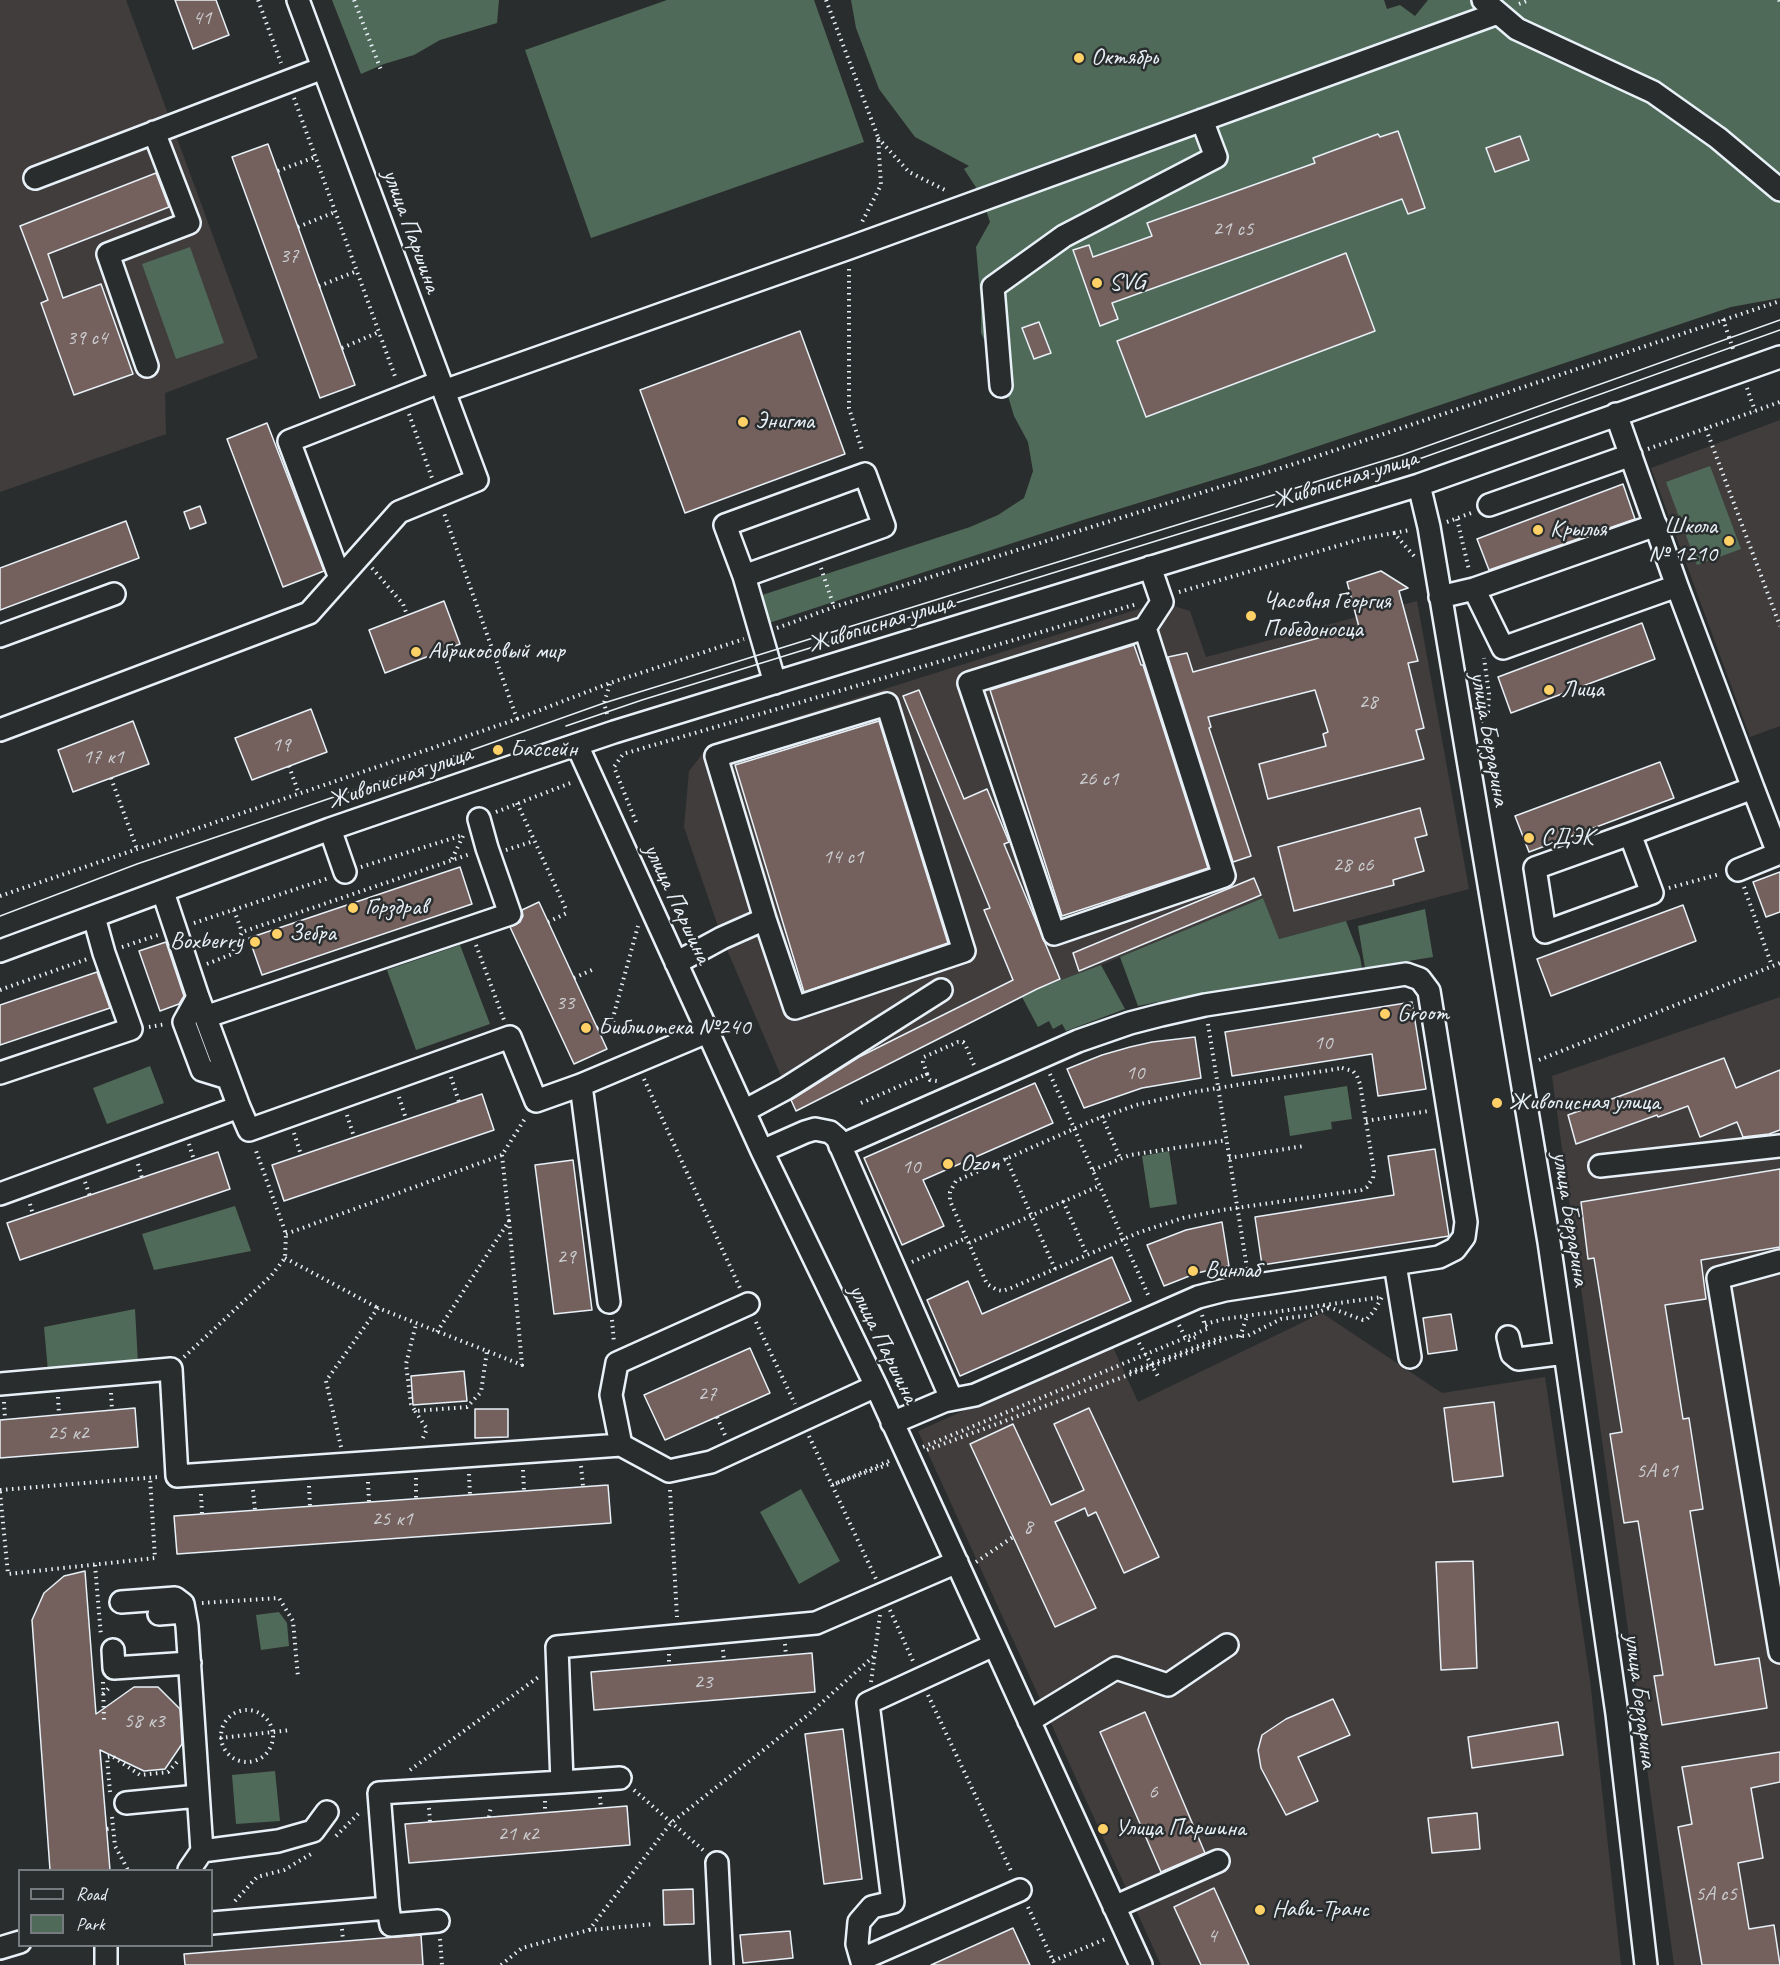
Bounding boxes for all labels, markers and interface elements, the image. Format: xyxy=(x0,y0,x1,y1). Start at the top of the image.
house number: 41 xyxy=(193,5,211,31)
place label: Октябрь xyxy=(1091,44,1158,72)
marker: Октябрь xyxy=(1072,51,1086,65)
street label: улица Паршина xyxy=(375,165,447,297)
house number: 21 с5 xyxy=(1213,216,1253,242)
house number: 37 xyxy=(280,243,298,269)
place label: SVG xyxy=(1109,269,1145,297)
marker: SVG xyxy=(1090,276,1104,290)
house number: 39 с4 xyxy=(67,325,107,351)
place label: Энигма xyxy=(755,408,814,436)
marker: Энигма xyxy=(736,415,750,429)
street label: Живописная улица xyxy=(1269,444,1421,516)
place label: Школа № 1210 xyxy=(1648,513,1717,569)
place label: Крылья xyxy=(1550,516,1607,544)
marker: Крылья xyxy=(1531,523,1545,537)
marker: Школа № 1210 xyxy=(1722,534,1736,548)
street label: Живописная улица xyxy=(805,588,957,660)
place label: Часовня Георгия Победоносца xyxy=(1263,588,1391,644)
marker: Часовня Георгия Победоносца xyxy=(1244,609,1258,623)
place label: Абрикосовый мир xyxy=(428,638,565,666)
marker: Абрикосовый мир xyxy=(409,645,423,659)
street label: улица Берзарина xyxy=(1463,670,1515,808)
place label: Лица xyxy=(1561,676,1604,704)
marker: Лица xyxy=(1542,683,1556,697)
house number: 28 xyxy=(1359,689,1377,715)
house number: 19 xyxy=(272,732,290,758)
place label: Бассейн xyxy=(510,736,577,764)
street label: Живописная улица xyxy=(324,740,476,816)
marker: Бассейн xyxy=(491,743,505,757)
house number: 17 к1 xyxy=(82,744,124,770)
house number: 26 с1 xyxy=(1078,766,1118,792)
place label: СДЭК xyxy=(1541,824,1594,852)
marker: СДЭК xyxy=(1522,831,1536,845)
street label: улица Паршина xyxy=(637,839,717,969)
house number: 14 с1 xyxy=(823,844,863,870)
house number: 28 с6 xyxy=(1333,852,1373,878)
place label: Горздрав xyxy=(365,894,427,922)
marker: Горздрав xyxy=(346,901,360,915)
place label: Зебра xyxy=(289,920,336,948)
marker: Зебра xyxy=(270,927,284,941)
place label: Boxberry xyxy=(170,928,243,956)
marker: Boxberry xyxy=(248,935,262,949)
house number: 33 xyxy=(556,990,574,1016)
place label: Groom xyxy=(1397,1000,1449,1028)
marker: Groom xyxy=(1378,1007,1392,1021)
place label: Библиотека №240 xyxy=(598,1014,750,1042)
marker: Библиотека №240 xyxy=(579,1021,593,1035)
house number: 10 xyxy=(1314,1030,1332,1056)
house number: 10 xyxy=(1126,1060,1144,1086)
place label: Живописная улица xyxy=(1509,1089,1660,1117)
marker: Живописная улица xyxy=(1490,1096,1504,1110)
place label: Ozon xyxy=(960,1150,999,1178)
street label: улица Берзарина xyxy=(1545,1150,1595,1288)
house number: 10 xyxy=(902,1154,920,1180)
marker: Ozon xyxy=(941,1157,955,1171)
house number: 29 xyxy=(557,1244,575,1270)
place label: Винлаб xyxy=(1205,1257,1260,1285)
marker: Винлаб xyxy=(1186,1264,1200,1278)
street label: улица Паршина xyxy=(842,1280,924,1408)
house number: 27 xyxy=(698,1381,716,1407)
house number: 25 к2 xyxy=(47,1420,89,1446)
house number: 5А с1 xyxy=(1636,1458,1678,1484)
house number: 25 к1 xyxy=(371,1506,413,1532)
house number: 8 xyxy=(1023,1514,1033,1540)
street label: улица Берзарина xyxy=(1617,1632,1663,1770)
house number: 23 xyxy=(694,1669,712,1695)
house number: 58 к3 xyxy=(123,1708,165,1734)
house number: 6 xyxy=(1148,1779,1158,1805)
place label: Улица Паршина xyxy=(1115,1815,1246,1843)
house number: 21 к2 xyxy=(497,1821,539,1847)
marker: Улица Паршина xyxy=(1096,1822,1110,1836)
legend xyxy=(18,1869,213,1947)
house number: 5А с5 xyxy=(1695,1881,1737,1907)
text: Road xyxy=(76,1883,106,1905)
place label: Нави-Транс xyxy=(1272,1896,1369,1924)
marker: Нави-Транс xyxy=(1253,1903,1267,1917)
text: Park xyxy=(76,1913,105,1935)
house number: 4 xyxy=(1207,1923,1217,1949)

